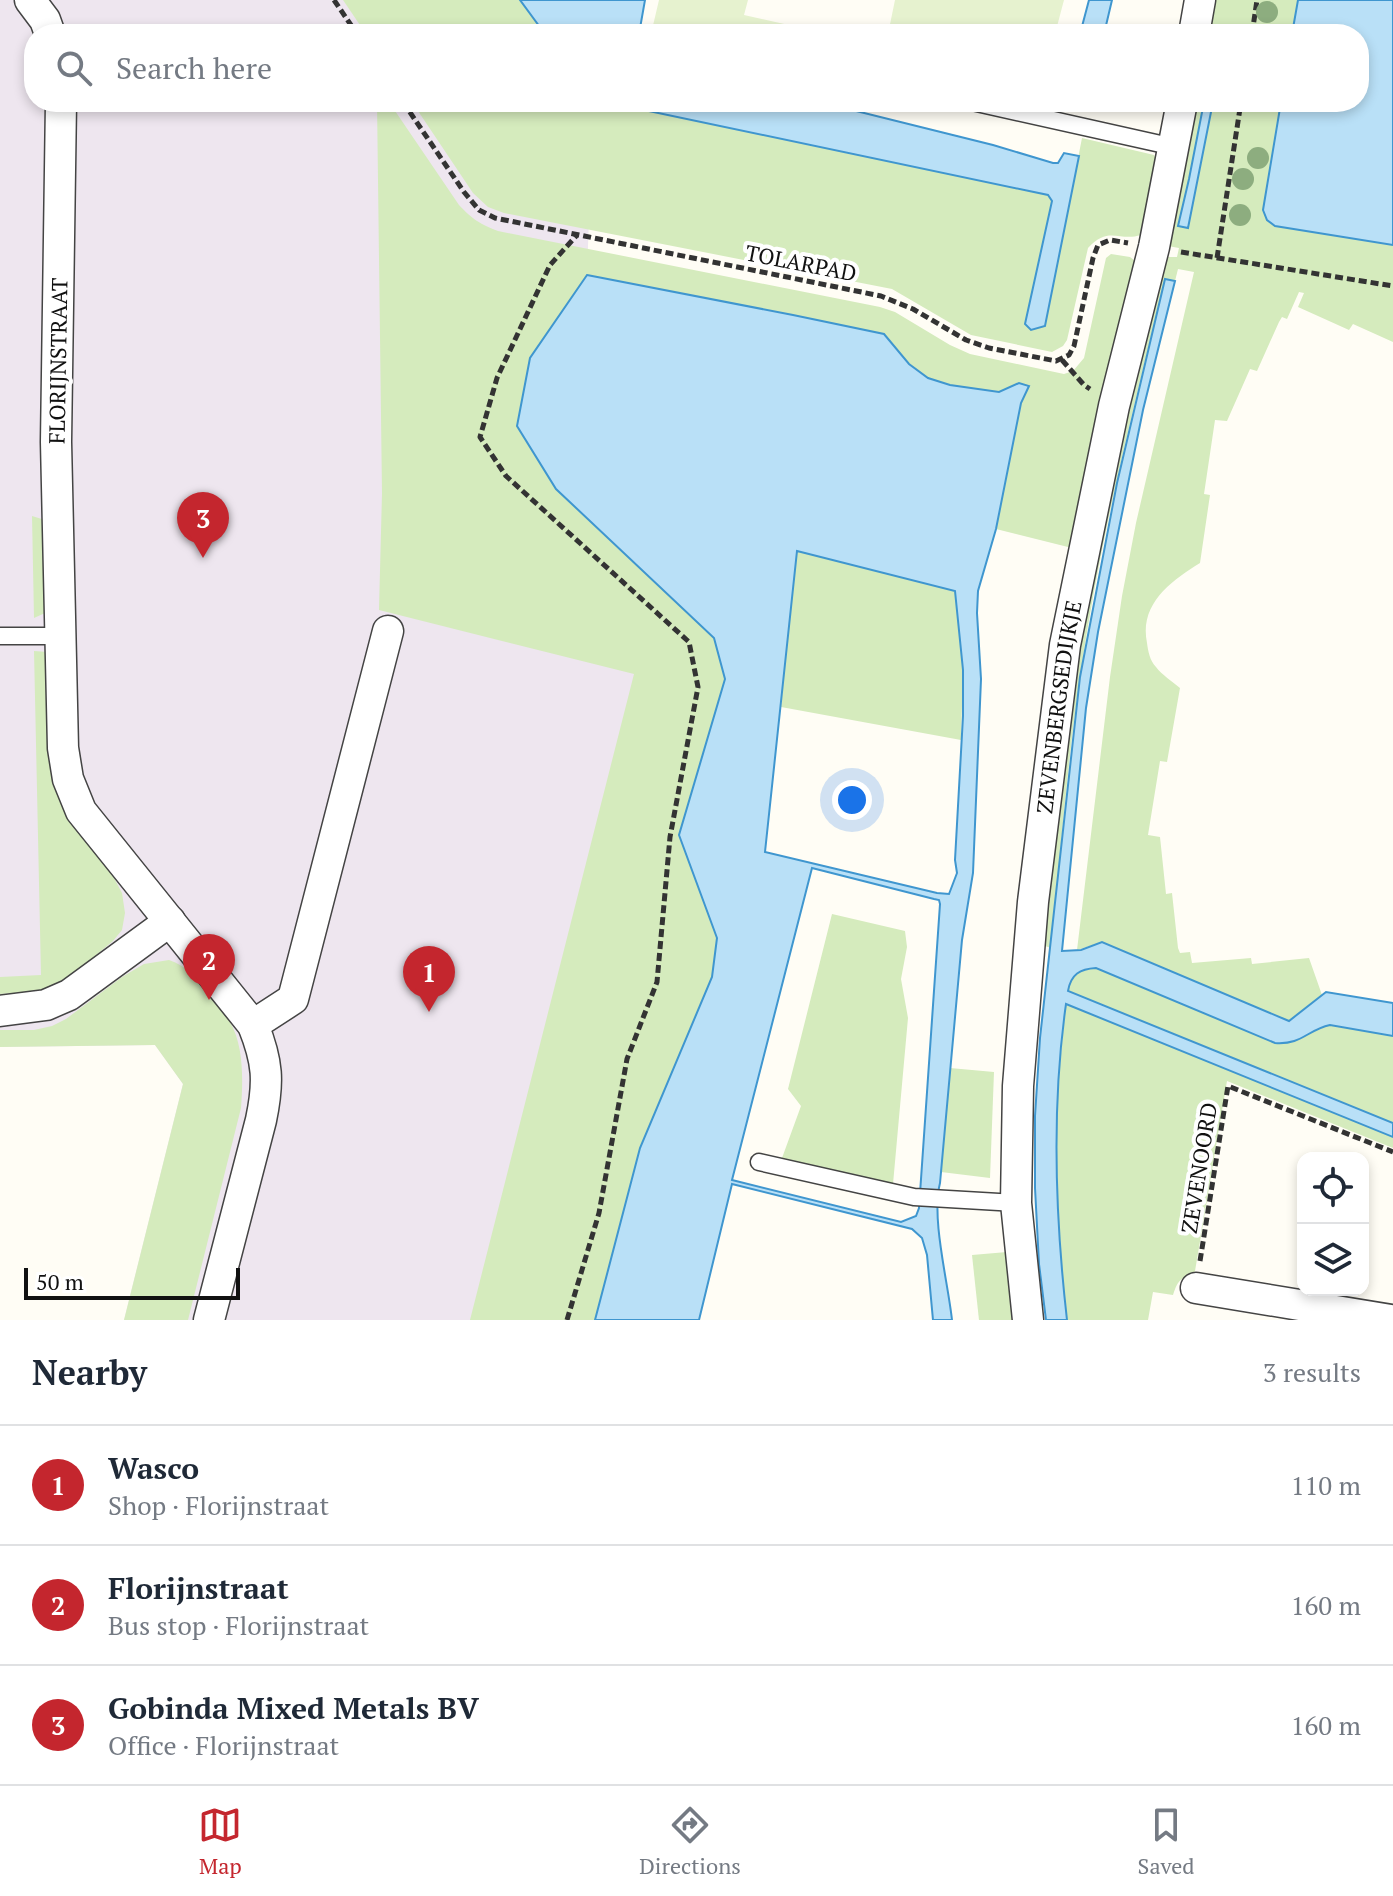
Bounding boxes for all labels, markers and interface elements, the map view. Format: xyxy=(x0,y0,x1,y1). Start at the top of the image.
search box xyxy=(24,24,1369,112)
icon: search xyxy=(52,46,96,90)
text: Search here xyxy=(116,48,272,88)
street label: TOLARPAD xyxy=(743,238,859,287)
street label: FLORIJNSTRAAT xyxy=(42,277,73,444)
pin: 3 xyxy=(177,492,229,558)
street label: ZEVENBERGSEDIJKJE xyxy=(1029,598,1088,815)
your location xyxy=(832,780,872,820)
pin: 2 xyxy=(183,934,235,1000)
pin: 1 xyxy=(403,946,455,1012)
street label: ZEVENOORD xyxy=(1174,1100,1223,1236)
map controls xyxy=(1297,1152,1369,1296)
button: locate xyxy=(1297,1152,1369,1224)
button: layers xyxy=(1297,1224,1369,1296)
scale bar xyxy=(24,1264,240,1300)
text: 50 m xyxy=(36,1267,84,1296)
text: Nearby xyxy=(32,1350,147,1395)
text: 3 results xyxy=(1263,1355,1361,1389)
text: Wasco xyxy=(108,1448,199,1488)
text: 1 xyxy=(51,1468,65,1502)
text: 110 m xyxy=(1291,1468,1361,1502)
text: Shop · Florijnstraat xyxy=(108,1488,329,1522)
text: Florijnstraat xyxy=(108,1568,289,1608)
text: 2 xyxy=(51,1588,65,1622)
text: 160 m xyxy=(1291,1588,1361,1622)
text: Bus stop · Florijnstraat xyxy=(108,1608,369,1642)
text: Gobinda Mixed Metals BV xyxy=(108,1688,479,1728)
text: 3 xyxy=(51,1708,65,1742)
text: 160 m xyxy=(1291,1708,1361,1742)
text: Office · Florijnstraat xyxy=(108,1728,339,1762)
tab: Map xyxy=(198,1803,242,1880)
tab: Directions xyxy=(639,1803,741,1880)
tab: Saved xyxy=(1138,1803,1195,1880)

